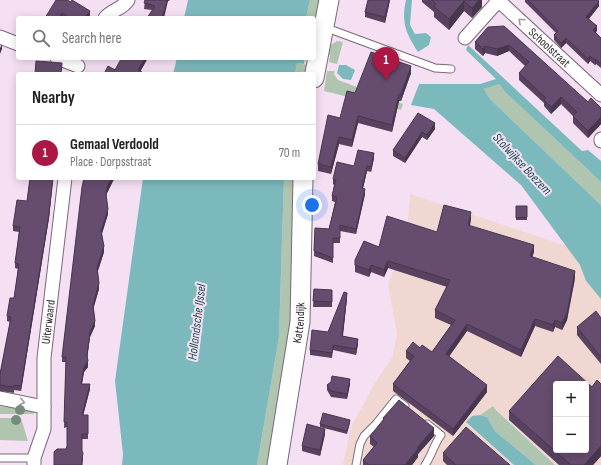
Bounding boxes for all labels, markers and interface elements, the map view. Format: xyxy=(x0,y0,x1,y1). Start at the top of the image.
search box xyxy=(16,16,316,60)
one-way arrow xyxy=(518,19,526,26)
street label: Schoolstraat xyxy=(525,24,574,71)
icon: search xyxy=(30,27,52,49)
text: Search here xyxy=(62,29,122,48)
pin: 1 xyxy=(373,47,399,80)
text: Nearby xyxy=(32,88,75,108)
water label: Stolwijkse Boezem xyxy=(489,130,555,198)
text: Gemaal Verdoold xyxy=(70,135,159,154)
text: 1 xyxy=(42,145,48,161)
text: 70 m xyxy=(279,145,300,161)
text: Place · Dorpsstraat xyxy=(70,154,152,170)
your location xyxy=(302,195,322,215)
water label: Hollandsche IJssel xyxy=(184,282,210,361)
street label: Uiterwaard xyxy=(38,299,58,345)
street label: Kattendijk xyxy=(289,302,308,344)
map controls xyxy=(553,381,589,453)
button: + xyxy=(553,381,589,417)
one-way arrow xyxy=(19,398,25,406)
button: − xyxy=(553,417,589,453)

